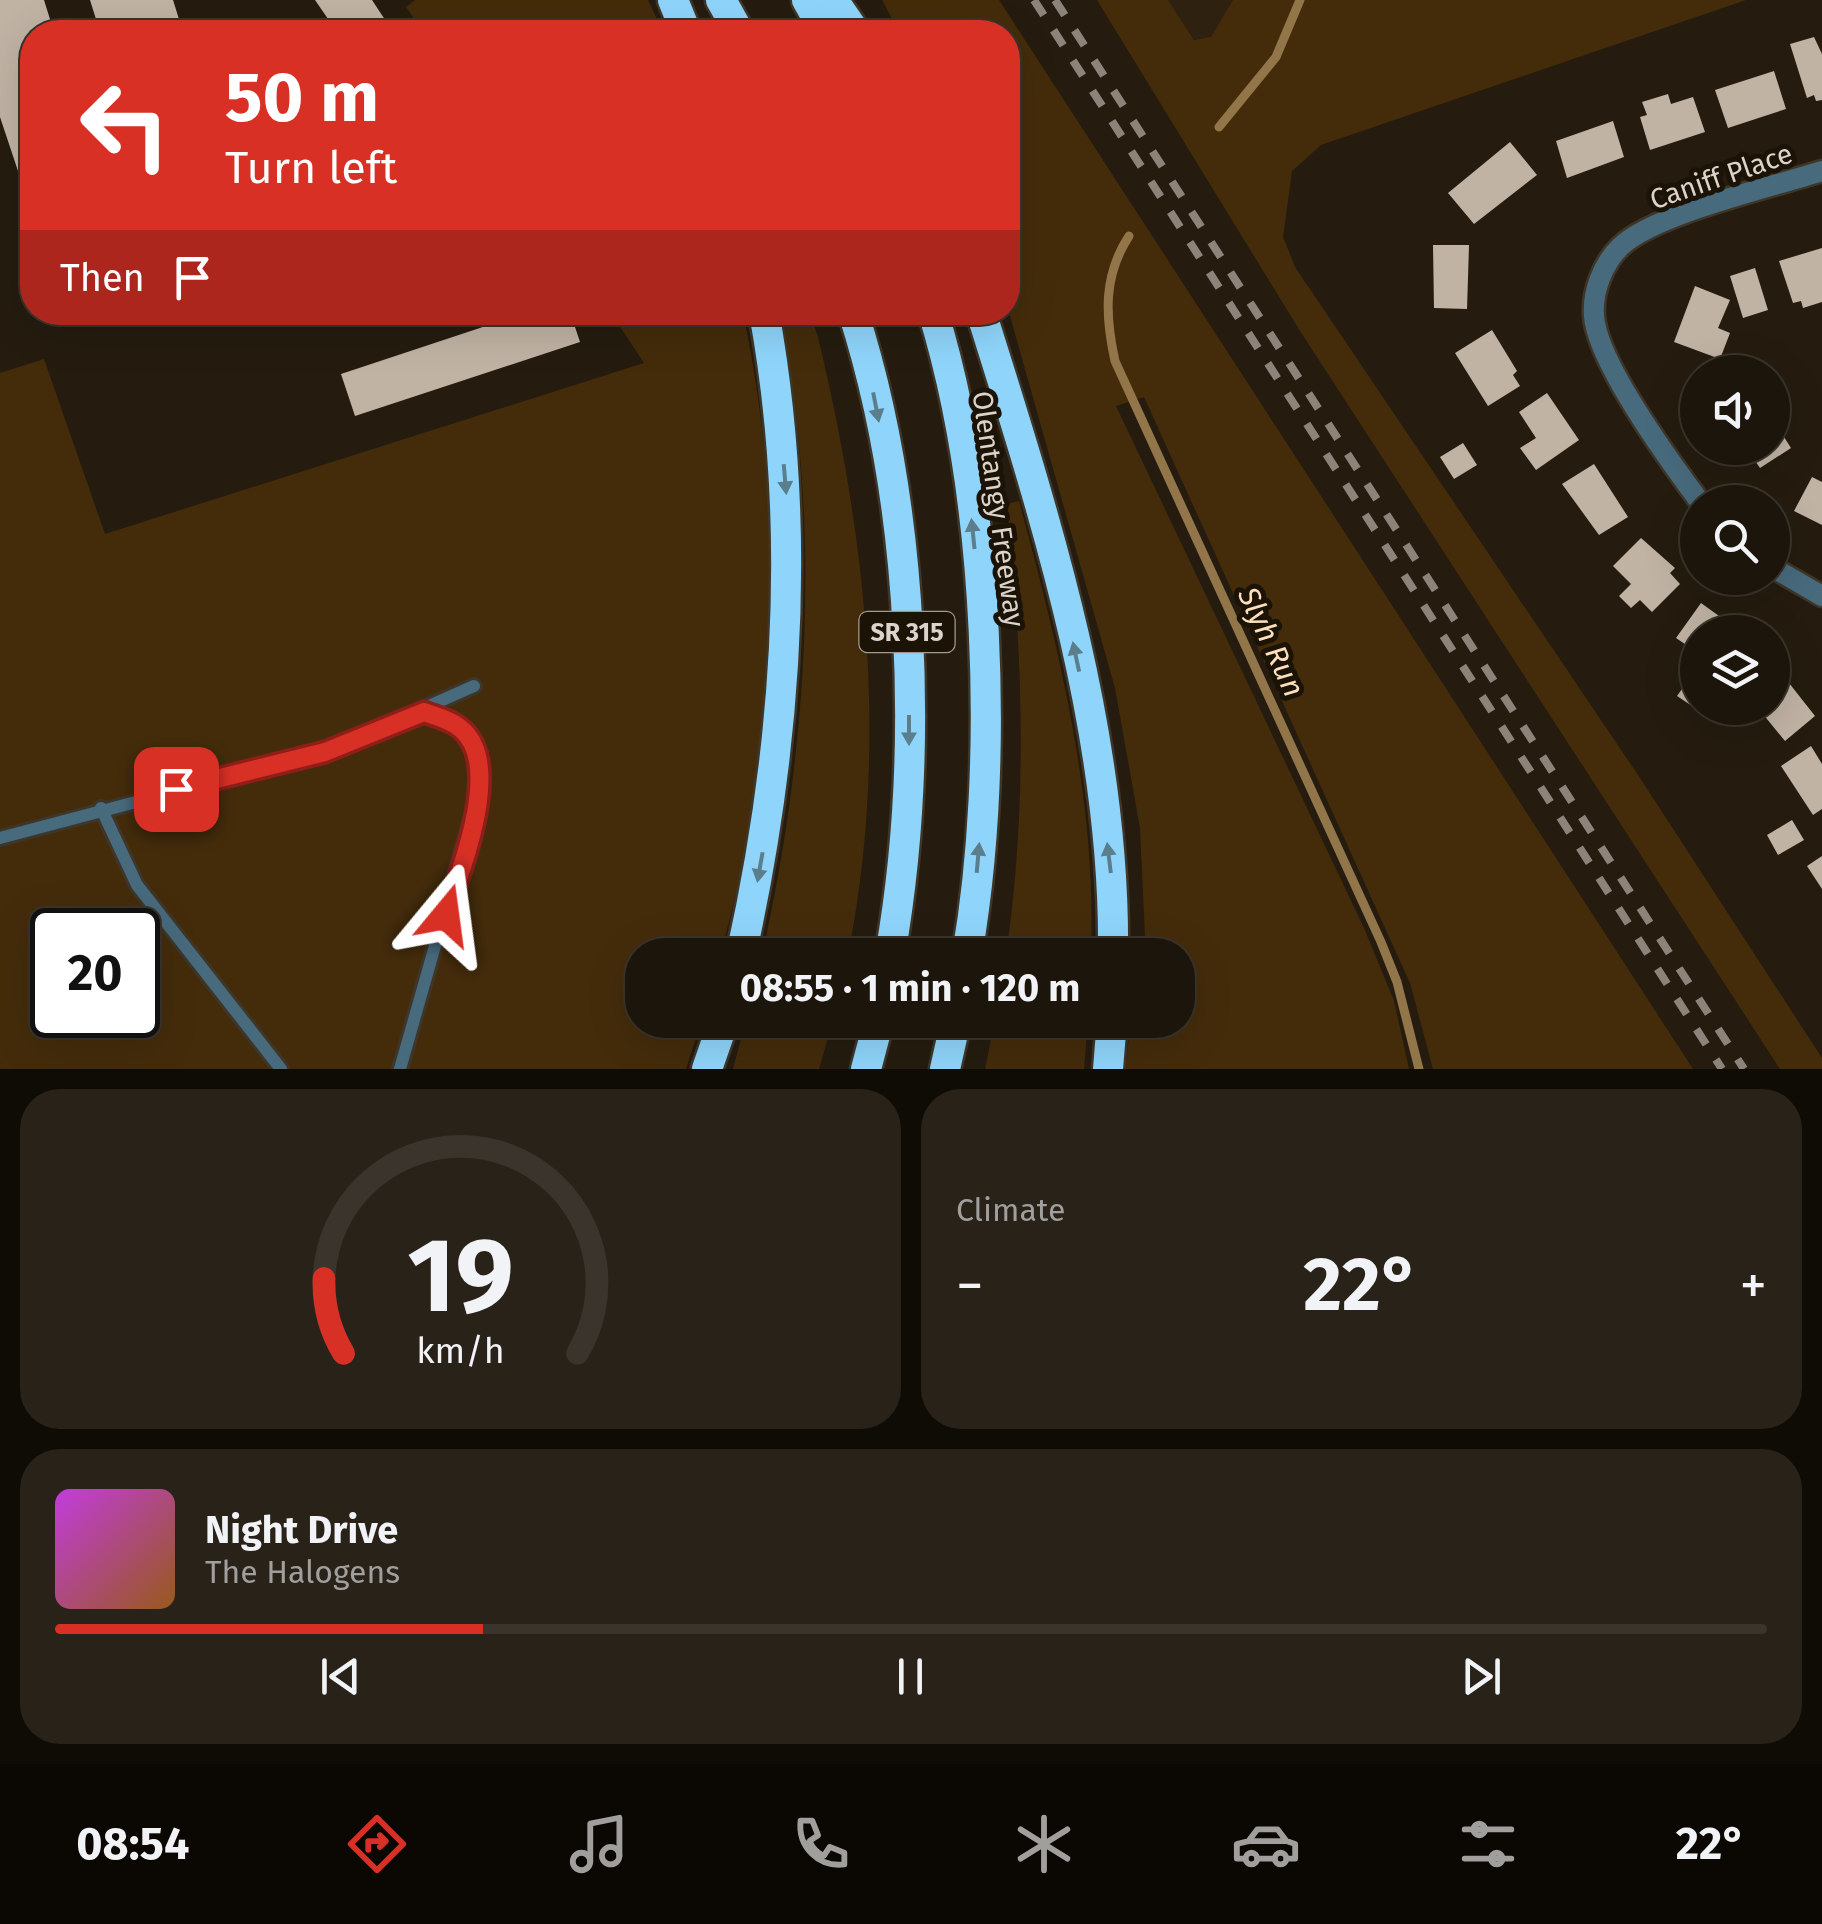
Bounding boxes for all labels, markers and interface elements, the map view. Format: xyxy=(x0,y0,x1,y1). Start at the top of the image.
text: 50 m xyxy=(225,56,379,140)
icon: left xyxy=(60,60,190,190)
street label: Caniff Place xyxy=(1646,137,1797,216)
text: Turn left xyxy=(225,141,397,195)
icon: arrive xyxy=(165,250,220,305)
text: Then xyxy=(60,255,145,301)
map controls xyxy=(1680,355,1790,725)
button: sound xyxy=(1680,355,1790,465)
street label: Olentangy Freeway xyxy=(966,389,1031,629)
one-way arrow xyxy=(868,392,884,423)
one-way arrow xyxy=(777,463,793,495)
button: search xyxy=(1680,485,1790,595)
one-way arrow xyxy=(965,518,981,549)
water label: Slyh Run xyxy=(1230,580,1312,703)
road number: SR 315 xyxy=(860,612,954,652)
button: layers xyxy=(1680,615,1790,725)
one-way arrow xyxy=(1068,641,1083,672)
one-way arrow xyxy=(901,714,917,746)
pin xyxy=(134,747,219,832)
icon: arrive xyxy=(149,762,204,817)
one-way arrow xyxy=(1100,841,1116,873)
one-way arrow xyxy=(971,842,987,874)
one-way arrow xyxy=(752,852,767,883)
position arrow xyxy=(394,863,498,967)
speed limit sign: 20 xyxy=(30,908,160,1038)
text: 08:55 · 1 min · 120 m xyxy=(740,965,1080,1011)
text: Climate xyxy=(956,1191,1065,1229)
text: 19 xyxy=(407,1214,514,1339)
text: 22° xyxy=(1303,1240,1420,1330)
text: − xyxy=(956,1253,984,1319)
text: + xyxy=(1740,1253,1767,1319)
text: km/h xyxy=(416,1330,505,1372)
text: Night Drive xyxy=(205,1507,398,1553)
text: The Halogens xyxy=(205,1553,400,1591)
icon: previous xyxy=(313,1649,368,1704)
icon: pause xyxy=(883,1649,938,1704)
icon: next xyxy=(1454,1649,1509,1704)
icon: directions xyxy=(342,1809,412,1879)
icon: music xyxy=(564,1809,634,1879)
icon: phone xyxy=(786,1809,856,1879)
icon: climate xyxy=(1009,1809,1079,1879)
icon: car xyxy=(1231,1809,1301,1879)
icon: filters xyxy=(1453,1809,1523,1879)
text: 08:54 xyxy=(76,1817,189,1871)
text: 22° xyxy=(1676,1817,1746,1871)

